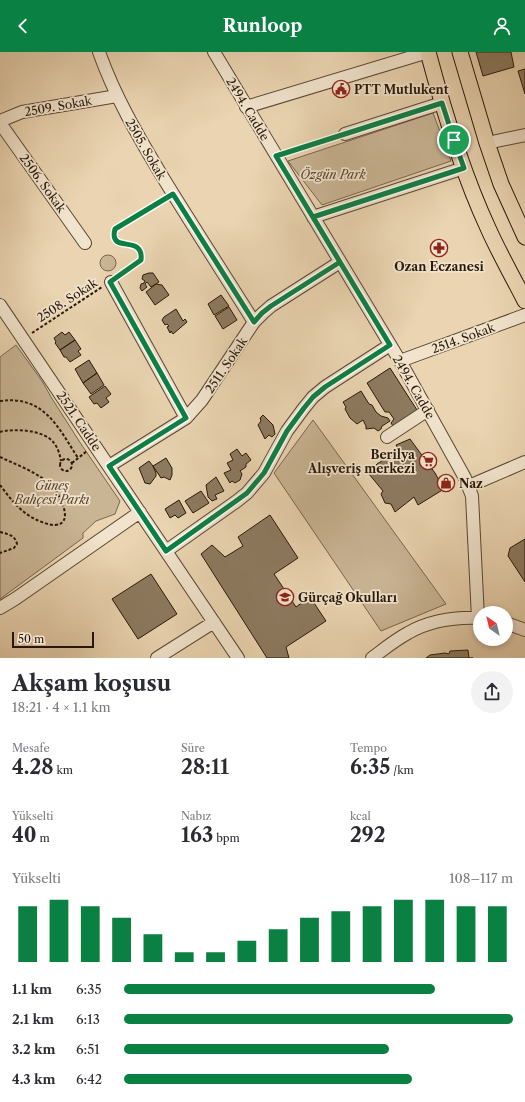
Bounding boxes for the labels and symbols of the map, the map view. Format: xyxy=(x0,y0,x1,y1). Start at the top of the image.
street label: 2494. Cadde xyxy=(223,75,273,144)
public building icon: PTT Mutlukent xyxy=(331,79,351,99)
place label: PTT Mutlukent xyxy=(354,82,449,97)
street label: 2509. Sokak xyxy=(23,92,94,119)
street label: 2505. Sokak xyxy=(122,116,170,183)
pin xyxy=(437,123,471,157)
street label: 2506. Sokak xyxy=(17,151,70,216)
park label: Özgün Park xyxy=(300,166,366,182)
pharmacy icon: Ozan Eczanesi xyxy=(429,238,449,258)
place label: Ozan Eczanesi xyxy=(394,259,484,274)
street label: 2508. Sokak xyxy=(34,274,101,325)
street label: 2514. Sokak xyxy=(429,319,498,356)
street label: 2511. Sokak xyxy=(202,333,251,396)
street label: 2494. Cadde xyxy=(390,352,438,422)
street label: 2521. Cadde xyxy=(54,388,105,454)
place label: Berilya Alışveriş merkezi xyxy=(307,447,416,476)
supermarket icon: Berilya Alışveriş merkezi xyxy=(418,451,438,471)
shop icon: Naz xyxy=(436,473,456,493)
place label: Naz xyxy=(459,476,483,491)
park label: Güneş Bahçesi Parkı xyxy=(13,478,90,507)
school or university icon: Gürçağ Okulları xyxy=(275,587,295,607)
place label: Gürçağ Okulları xyxy=(298,590,398,605)
north arrow xyxy=(473,606,513,646)
scale bar xyxy=(12,630,94,649)

